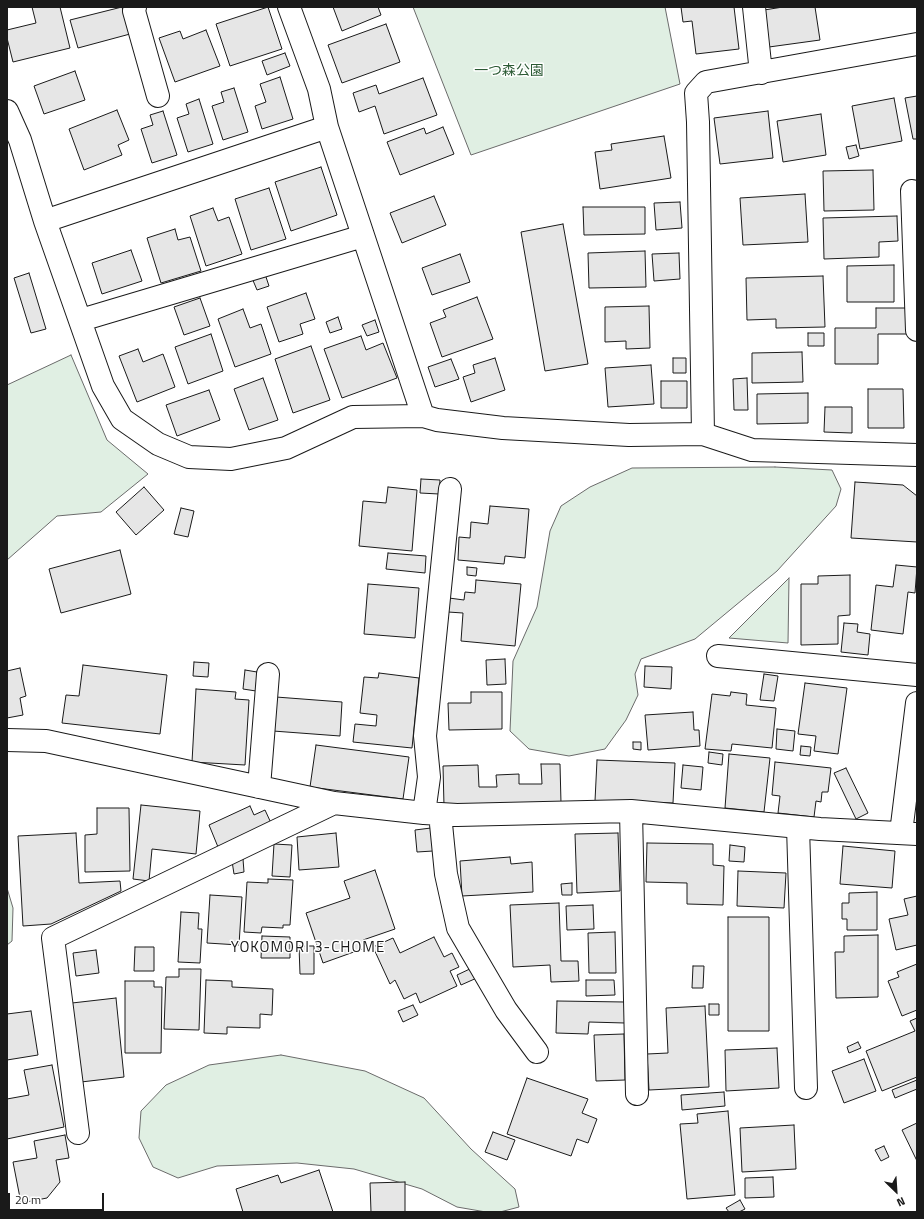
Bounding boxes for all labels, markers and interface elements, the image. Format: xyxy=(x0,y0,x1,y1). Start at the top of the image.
park label: 一つ森公園 xyxy=(474,64,544,80)
district label: YOKOMORI 3-CHOME xyxy=(231,939,385,957)
north arrow xyxy=(876,1171,916,1211)
scale bar xyxy=(10,1185,106,1211)
text: 20 m xyxy=(15,1190,41,1209)
text: N xyxy=(894,1193,908,1211)

